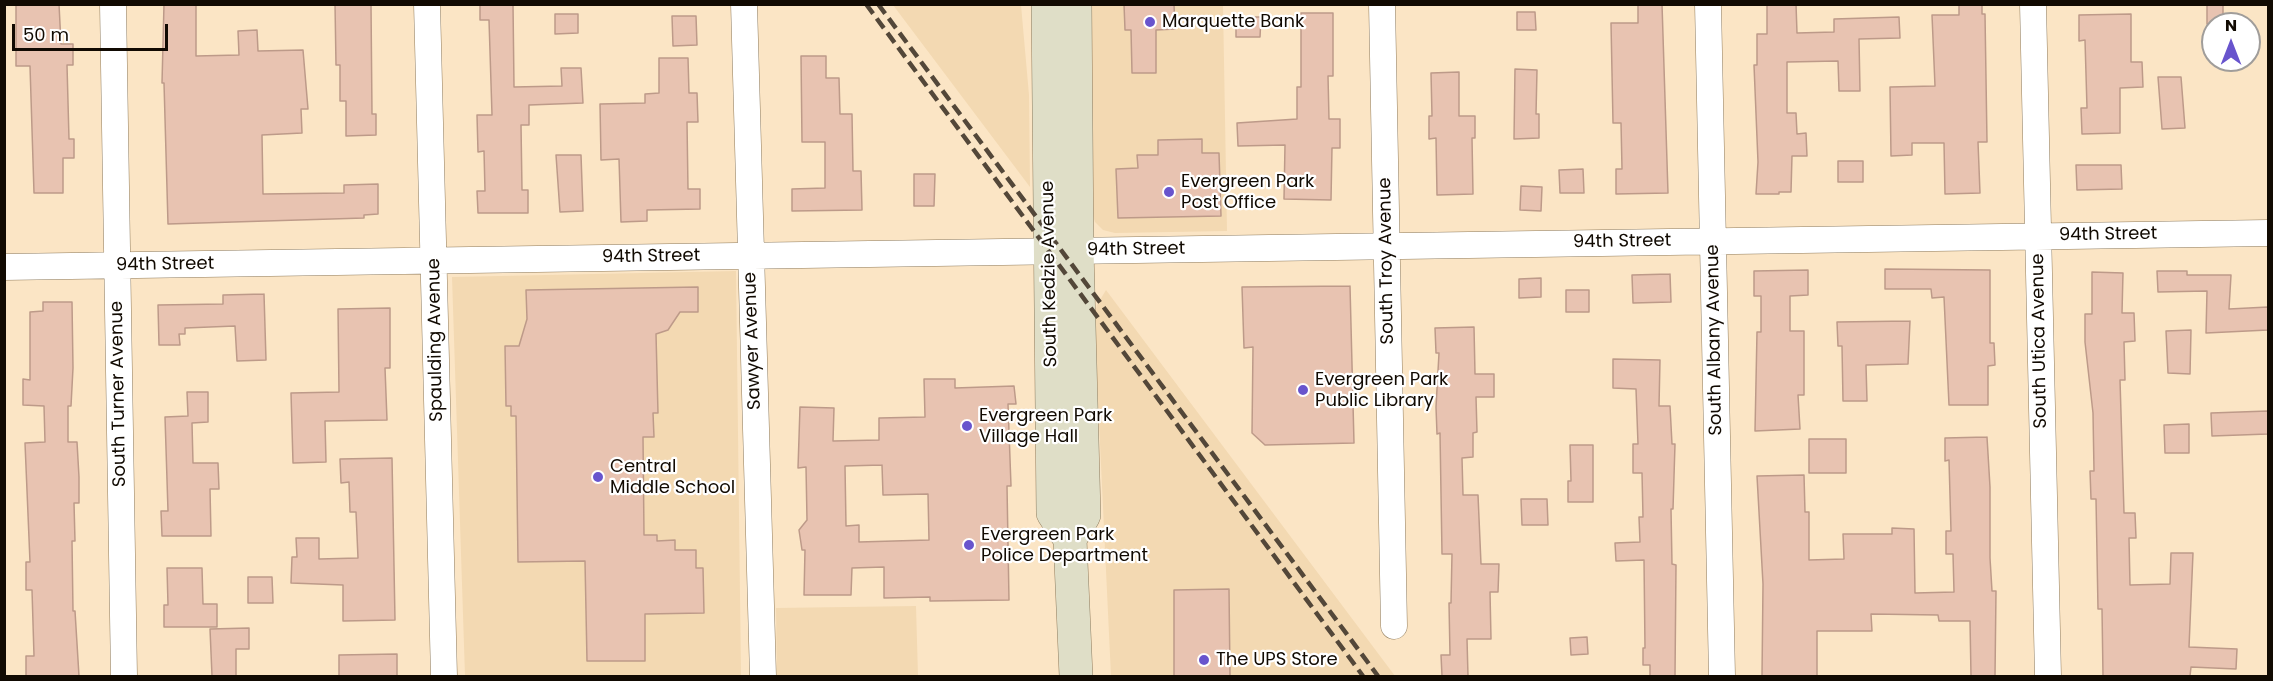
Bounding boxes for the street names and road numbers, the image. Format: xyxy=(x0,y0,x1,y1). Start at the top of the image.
street label: South Troy Avenue xyxy=(1375,177,1399,345)
street label: South Kedzie Avenue xyxy=(1038,180,1062,368)
street label: 94th Street xyxy=(2059,223,2157,247)
street label: 94th Street xyxy=(1573,230,1671,254)
street label: 94th Street xyxy=(1087,238,1185,262)
street label: South Albany Avenue xyxy=(1703,244,1727,436)
street label: 94th Street xyxy=(602,245,700,269)
street label: 94th Street xyxy=(116,253,214,277)
street label: South Utica Avenue xyxy=(2028,253,2052,429)
street label: Spaulding Avenue xyxy=(424,258,448,422)
street label: Sawyer Avenue xyxy=(740,272,766,410)
street label: South Turner Avenue xyxy=(107,301,131,487)

